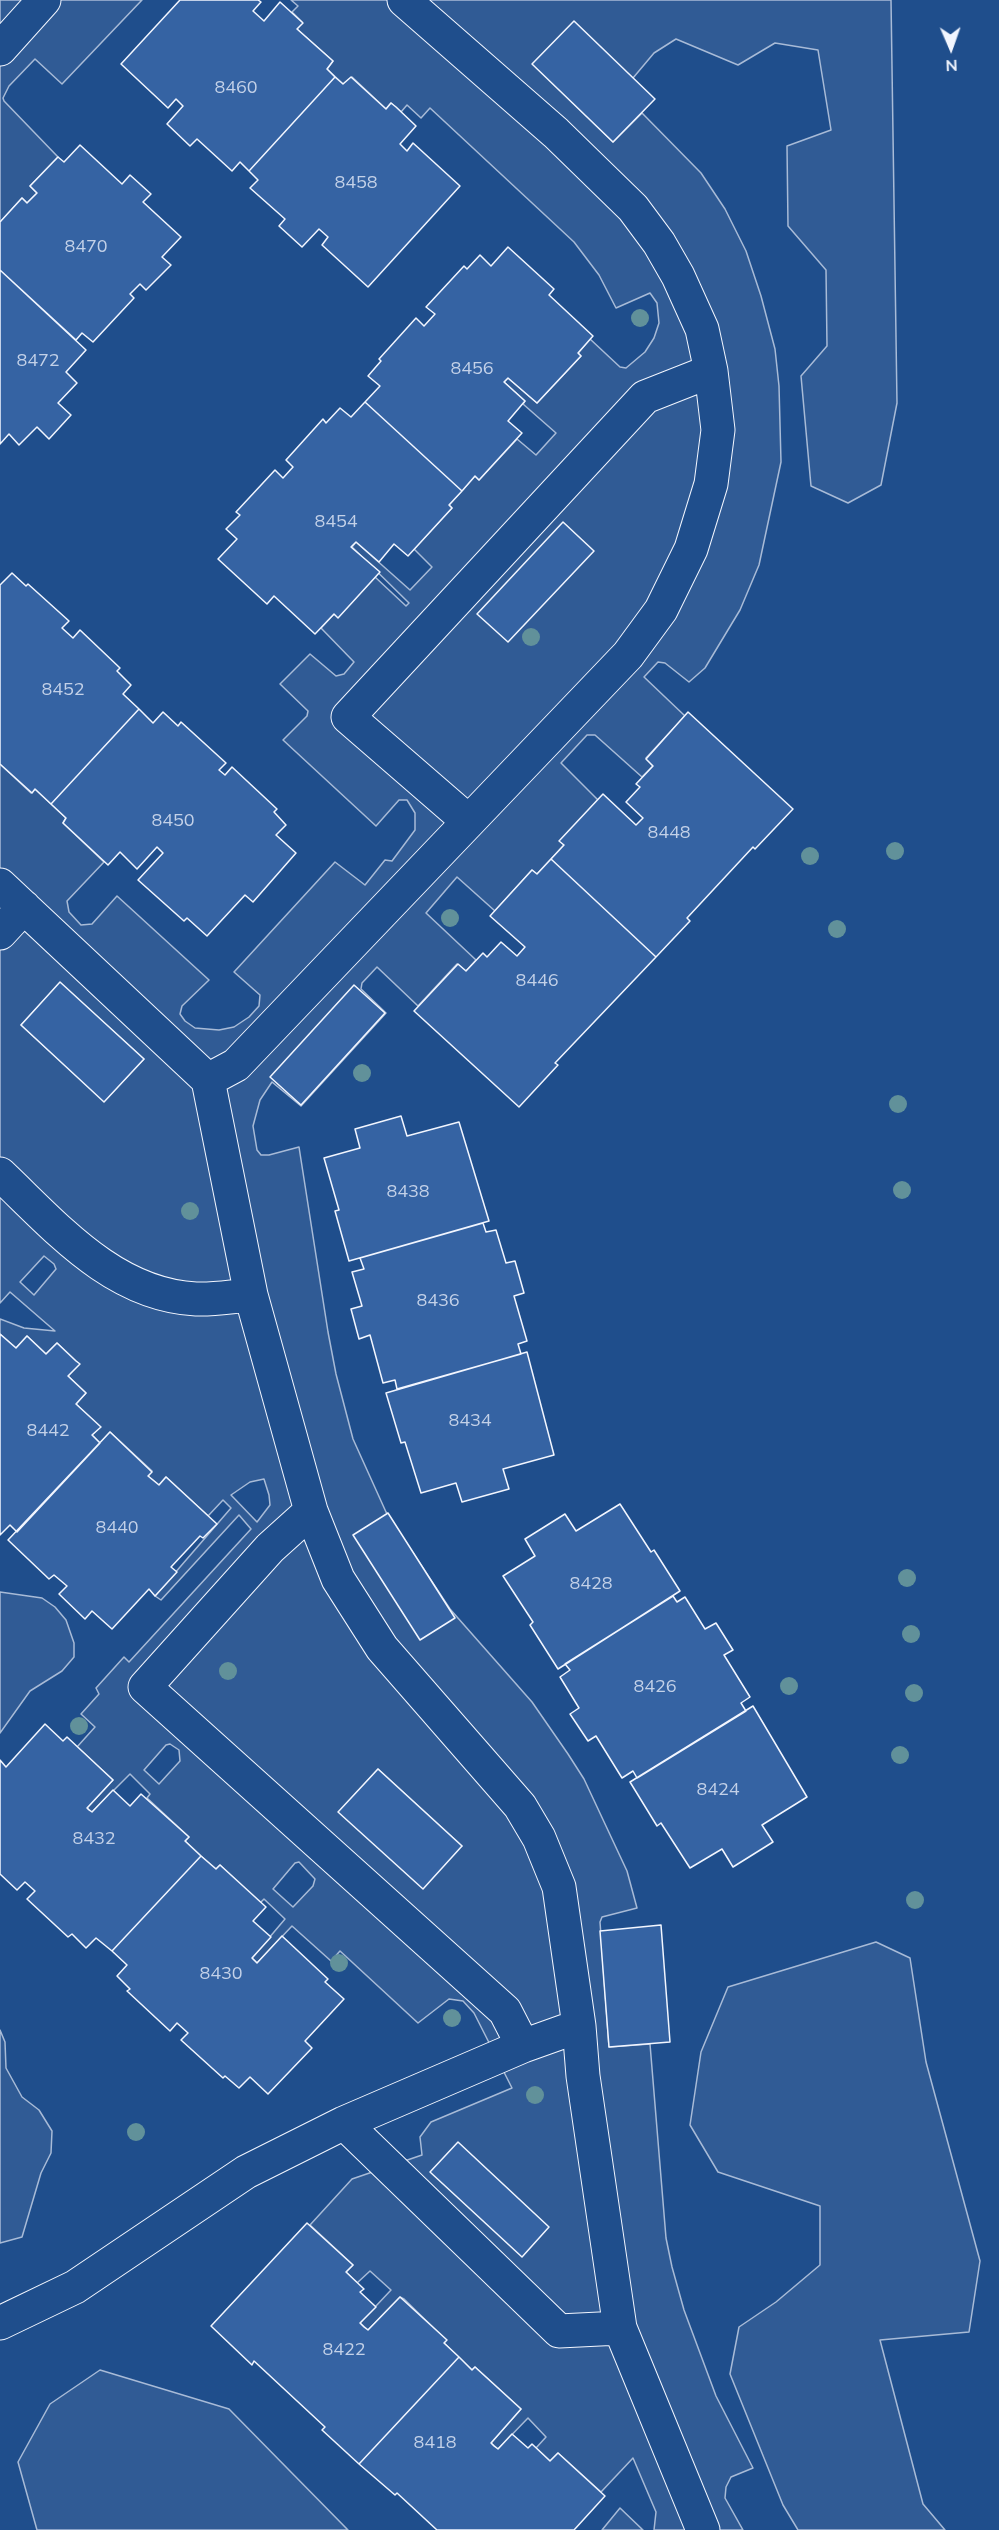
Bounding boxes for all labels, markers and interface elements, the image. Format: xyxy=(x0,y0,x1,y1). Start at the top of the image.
north arrow xyxy=(921,18,981,78)
text: N xyxy=(945,56,958,76)
house number: 8460 xyxy=(214,77,258,99)
house number: 8458 xyxy=(334,172,378,194)
house number: 8470 xyxy=(64,236,108,258)
house number: 8472 xyxy=(16,350,60,372)
house number: 8456 xyxy=(450,358,494,380)
house number: 8454 xyxy=(314,511,358,533)
house number: 8452 xyxy=(41,679,85,701)
house number: 8450 xyxy=(151,810,195,832)
house number: 8448 xyxy=(647,822,691,844)
house number: 8446 xyxy=(515,970,559,992)
house number: 8438 xyxy=(386,1181,430,1203)
house number: 8436 xyxy=(416,1290,460,1312)
house number: 8434 xyxy=(448,1410,492,1432)
house number: 8442 xyxy=(26,1420,70,1442)
house number: 8440 xyxy=(95,1517,139,1539)
house number: 8428 xyxy=(569,1573,613,1595)
house number: 8426 xyxy=(633,1676,677,1698)
house number: 8424 xyxy=(696,1779,740,1801)
house number: 8432 xyxy=(72,1828,116,1850)
house number: 8430 xyxy=(199,1963,243,1985)
house number: 8422 xyxy=(322,2339,366,2361)
house number: 8418 xyxy=(413,2432,457,2454)

